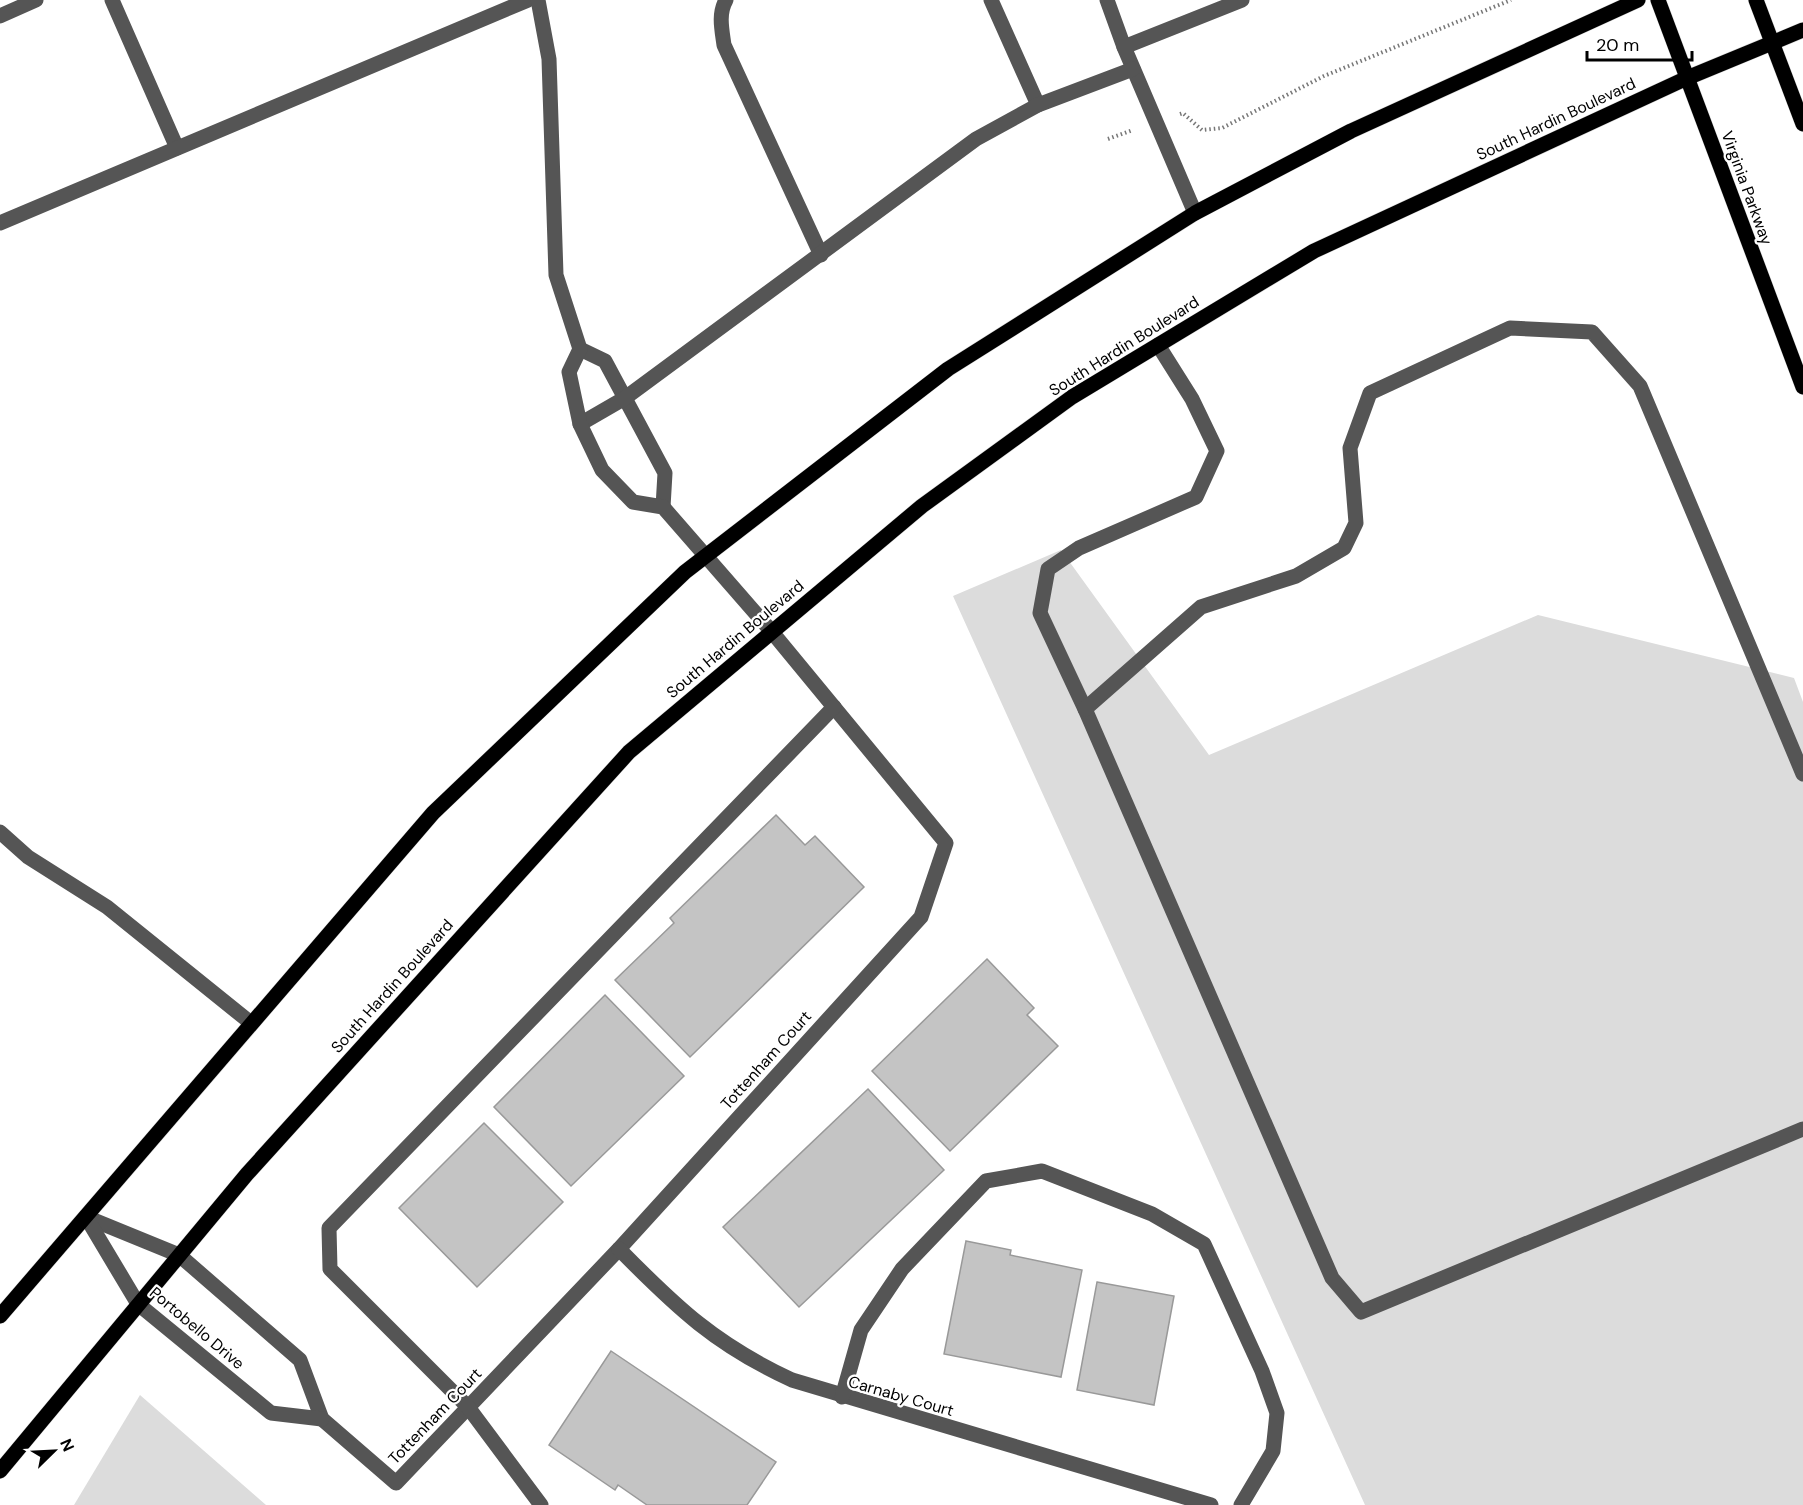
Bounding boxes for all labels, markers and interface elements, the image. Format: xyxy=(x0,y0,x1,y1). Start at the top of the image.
scale bar xyxy=(1587,24,1692,62)
text: 20 m xyxy=(1596,33,1639,57)
street label: South Hardin Boulevard xyxy=(1473,73,1639,165)
street label: Virginia Parkway xyxy=(1717,128,1777,248)
street label: South Hardin Boulevard xyxy=(1045,291,1203,401)
street label: South Hardin Boulevard xyxy=(662,575,808,703)
street label: South Hardin Boulevard xyxy=(326,915,458,1057)
street label: Tottenham Court xyxy=(716,1006,816,1114)
street label: Portobello Drive xyxy=(145,1282,249,1374)
street label: Tottenham Court xyxy=(384,1363,486,1469)
street label: Carnaby Court xyxy=(846,1371,956,1421)
north arrow xyxy=(24,1421,84,1481)
text: N xyxy=(55,1436,79,1455)

